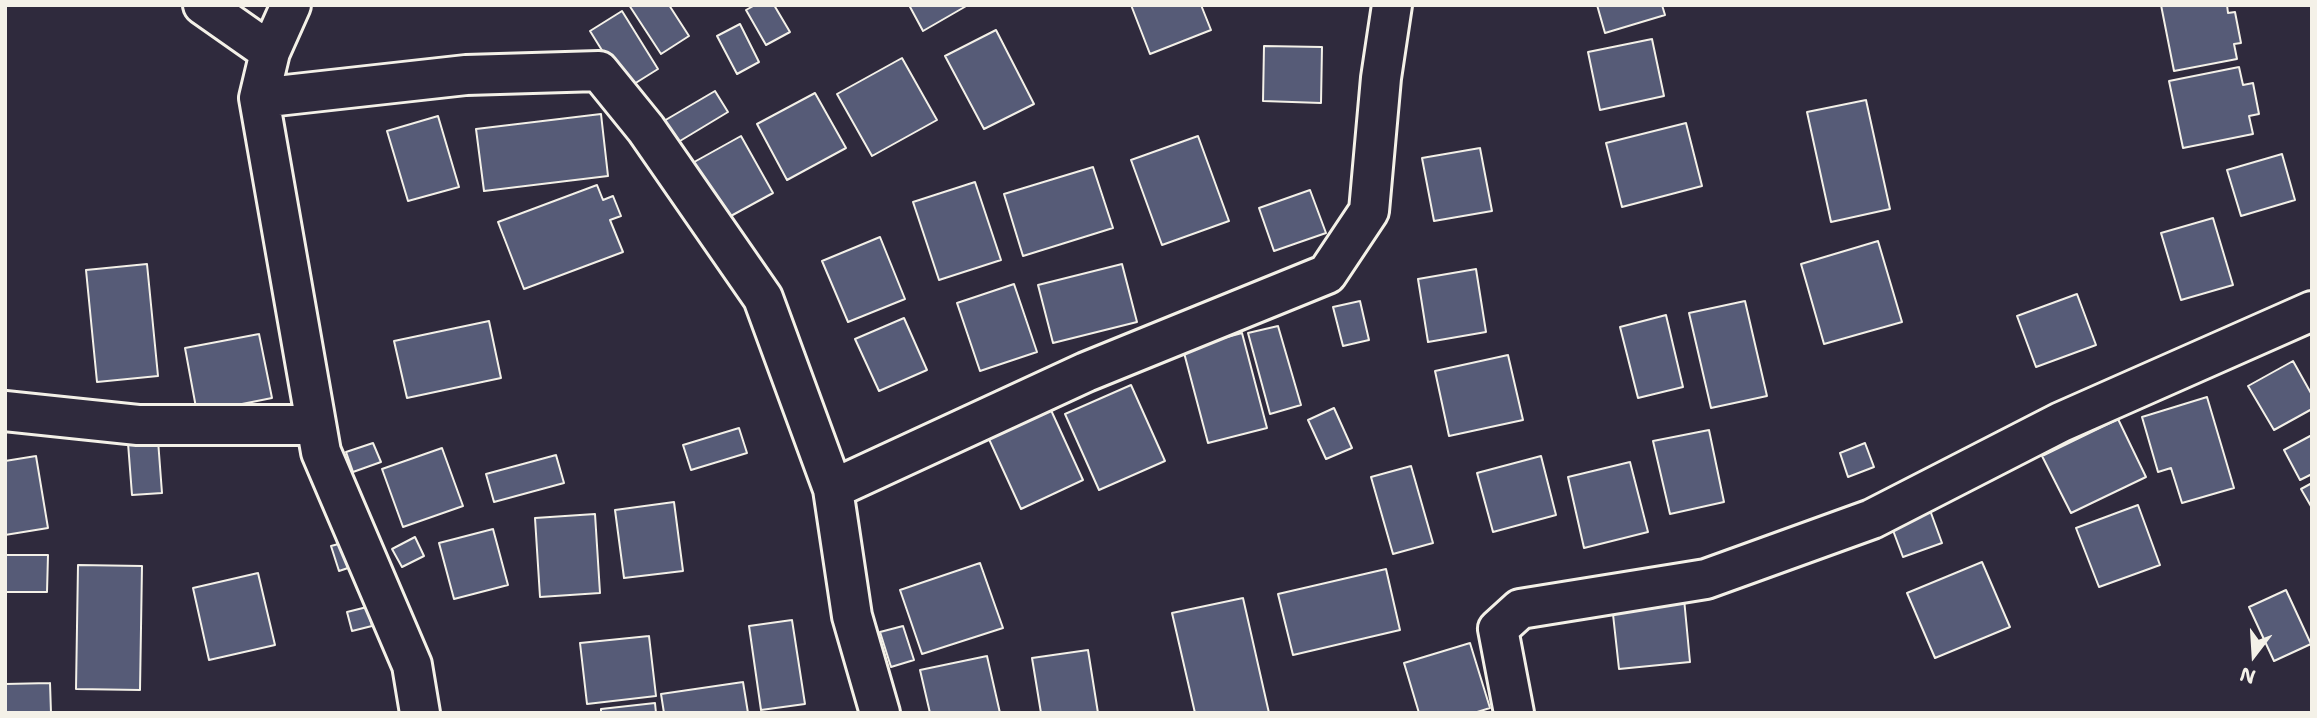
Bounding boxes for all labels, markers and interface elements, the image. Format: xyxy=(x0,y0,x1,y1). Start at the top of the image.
north arrow xyxy=(2219,620,2289,690)
text: N xyxy=(2237,661,2259,690)

